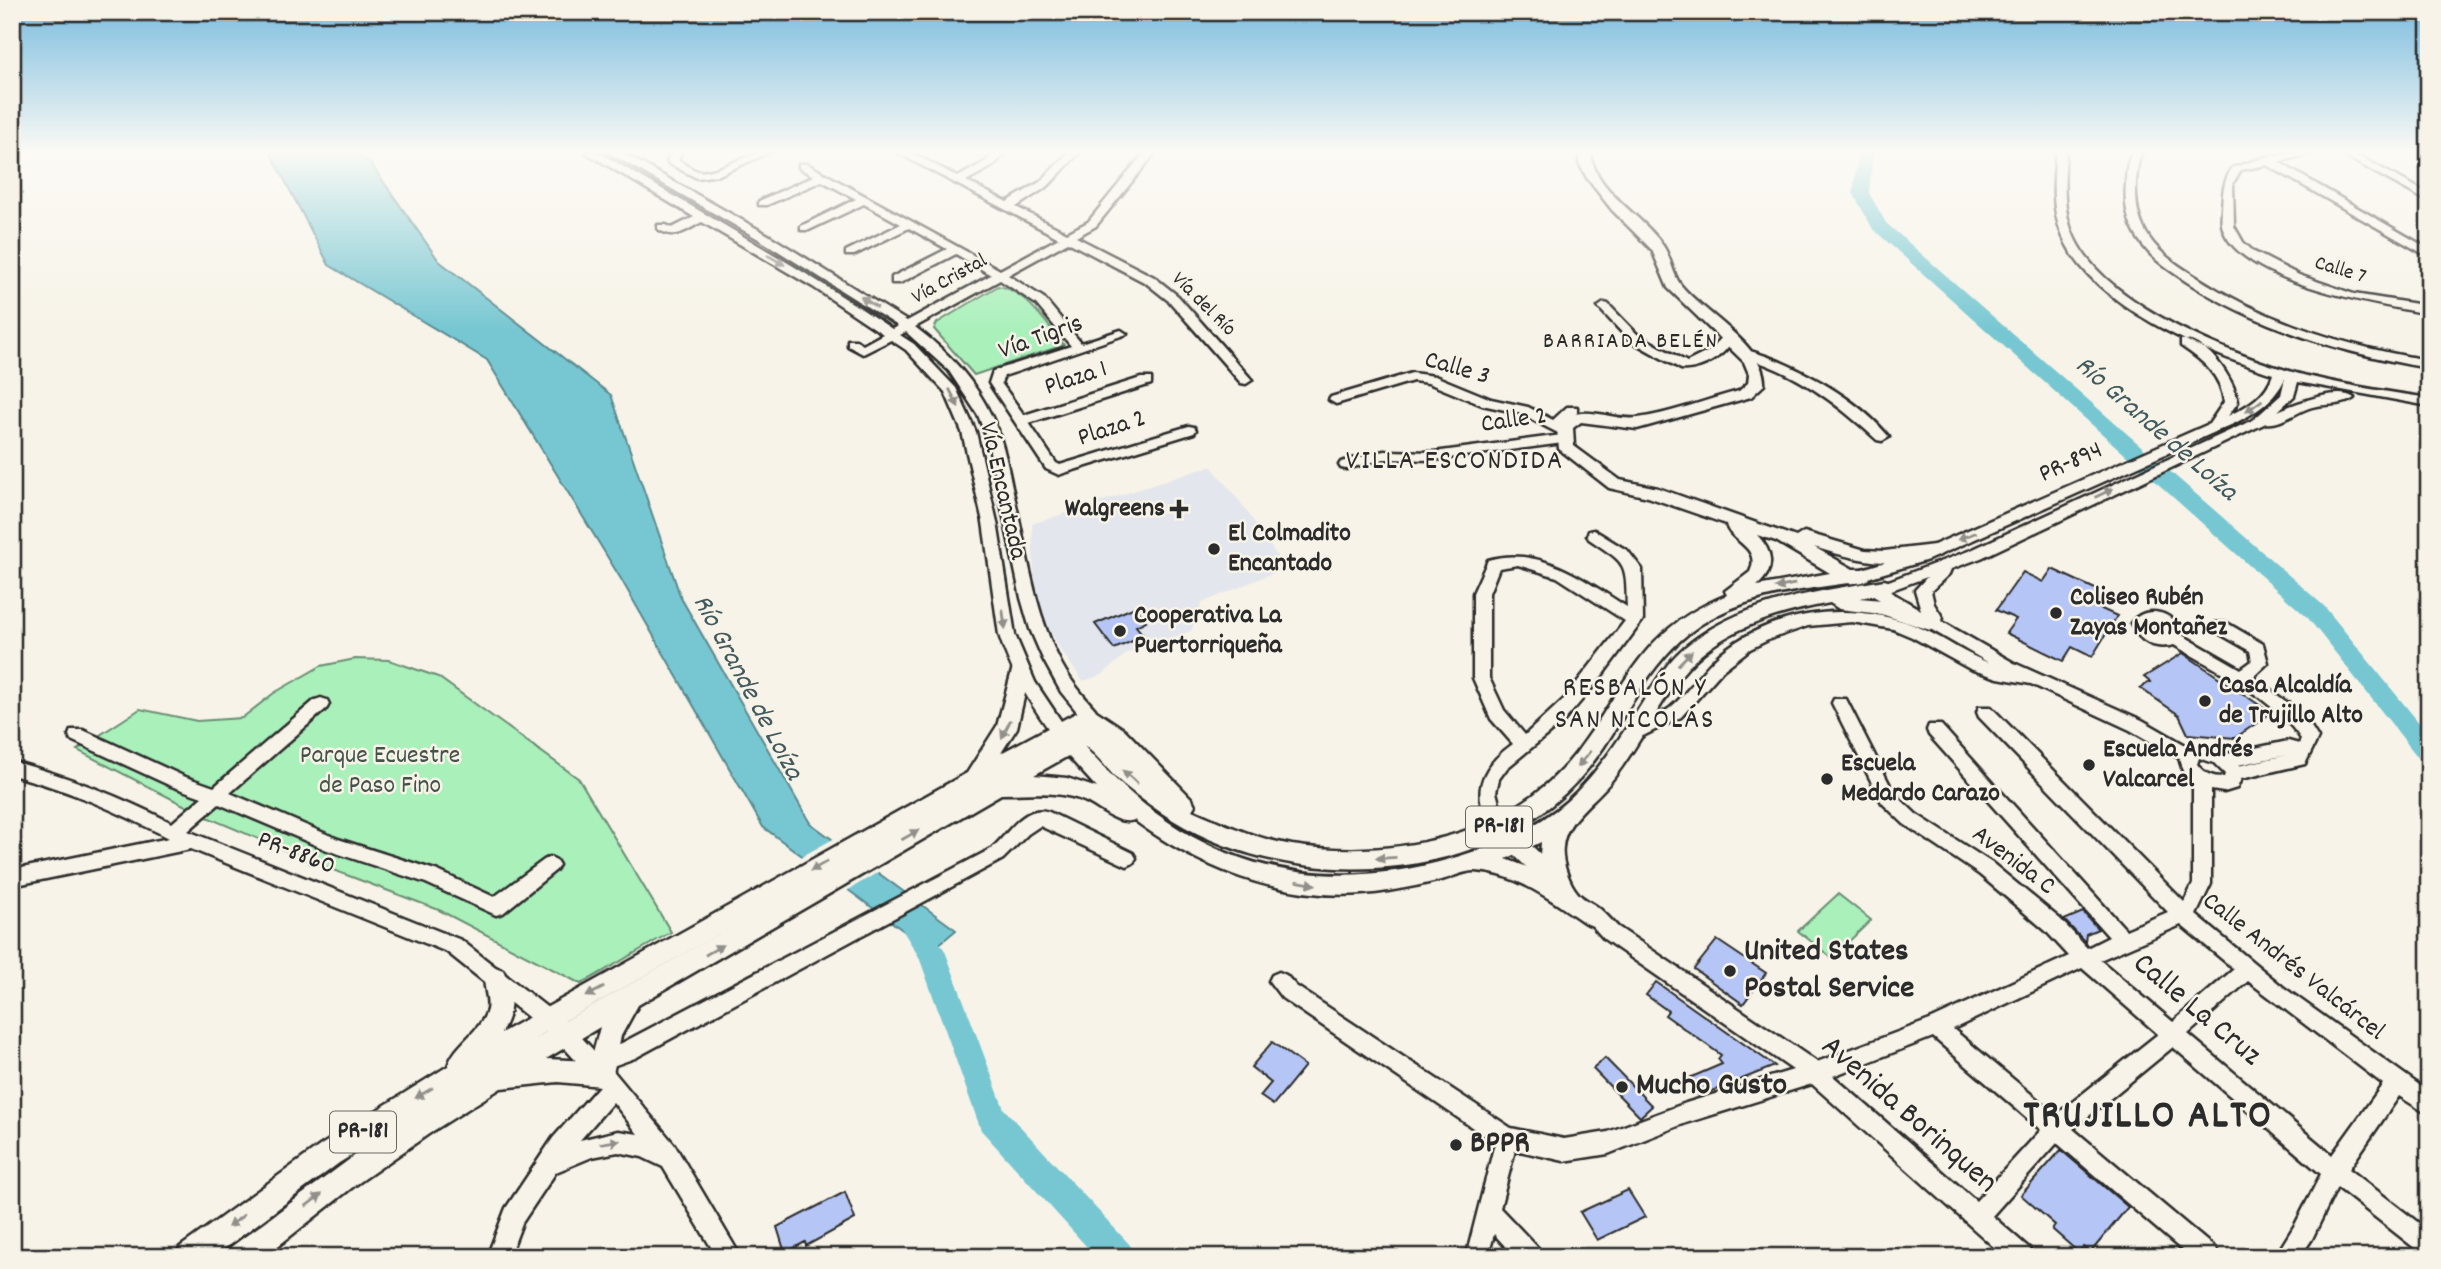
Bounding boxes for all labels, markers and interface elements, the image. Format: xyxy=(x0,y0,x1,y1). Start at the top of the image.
street label: Vía Cristal xyxy=(907,247,993,313)
street label: Calle 7 xyxy=(2311,249,2369,293)
one-way arrow xyxy=(767,254,786,266)
street label: Vía del Río xyxy=(1164,266,1242,344)
one-way arrow xyxy=(860,296,879,309)
street label: Vía Tigris xyxy=(994,306,1088,370)
district label: BARRIADA BELÉN xyxy=(1543,326,1719,359)
street label: Calle 3 xyxy=(1420,342,1494,396)
water label: Río Grande de Loíza xyxy=(2065,348,2247,514)
street label: Plaza 1 xyxy=(1040,352,1112,406)
one-way arrow xyxy=(947,389,959,409)
street label: Calle 2 xyxy=(1479,398,1549,444)
one-way arrow xyxy=(2245,399,2263,413)
street label: Plaza 2 xyxy=(1073,401,1151,457)
street label: Vía Encantada xyxy=(968,419,1036,564)
street label: PR-894 xyxy=(2033,433,2109,493)
district label: VILLA ESCONDIDA xyxy=(1346,443,1564,483)
one-way arrow xyxy=(2094,487,2114,498)
place label: Walgreens xyxy=(1065,491,1165,528)
marker: Walgreens xyxy=(1171,501,1187,517)
place label: El Colmadito Encantado xyxy=(1228,516,1351,583)
one-way arrow xyxy=(1956,531,1977,542)
marker: El Colmadito Encantado xyxy=(1206,541,1222,557)
place label: Coliseo Rubén Zayas Montañez xyxy=(2070,580,2228,647)
one-way arrow xyxy=(1774,581,1796,592)
water label: Río Grande de Loíza xyxy=(680,588,813,789)
place label: Cooperativa La Puertorriqueña xyxy=(1134,598,1283,665)
marker: Coliseo Rubén Zayas Montañez xyxy=(2048,605,2064,621)
one-way arrow xyxy=(999,608,1010,630)
marker: Cooperativa La Puertorriqueña xyxy=(1112,623,1128,639)
one-way arrow xyxy=(1676,651,1693,667)
place label: Casa Alcaldía de Trujillo Alto xyxy=(2219,668,2363,735)
district label: RESBALÓN Y SAN NICOLÁS xyxy=(1555,670,1715,742)
marker: Casa Alcaldía de Trujillo Alto xyxy=(2197,693,2213,709)
one-way arrow xyxy=(1000,719,1011,739)
place label: Escuela Andrés Valcarcel xyxy=(2103,732,2253,799)
park label: Parque Ecuestre de Paso Fino xyxy=(300,738,460,805)
place label: Escuela Medardo Carazo xyxy=(1841,746,2000,813)
one-way arrow xyxy=(1576,749,1591,767)
marker: Escuela Andrés Valcarcel xyxy=(2081,757,2097,773)
one-way arrow xyxy=(1121,769,1139,785)
marker: Escuela Medardo Carazo xyxy=(1819,771,1835,787)
road number: PR-181 xyxy=(1466,806,1532,848)
street label: Avenida C xyxy=(1963,817,2063,905)
street label: PR-8860 xyxy=(252,822,340,886)
one-way arrow xyxy=(901,829,920,841)
one-way arrow xyxy=(1375,853,1397,864)
one-way arrow xyxy=(809,860,828,872)
one-way arrow xyxy=(1295,878,1317,889)
street label: Calle Andrés Valcárcel xyxy=(2194,884,2392,1050)
place label: United States Postal Service xyxy=(1744,930,1914,1013)
street label: Calle La Cruz xyxy=(2121,943,2271,1079)
one-way arrow xyxy=(704,944,724,956)
marker: United States Postal Service xyxy=(1722,963,1738,979)
one-way arrow xyxy=(585,986,604,998)
street label: Avenida Borinquen xyxy=(1809,1026,2007,1206)
place label: Mucho Gusto xyxy=(1636,1064,1787,1110)
marker: Mucho Gusto xyxy=(1614,1079,1630,1095)
one-way arrow xyxy=(415,1087,434,1099)
district label: TRUJILLO ALTO xyxy=(2023,1090,2273,1147)
road number: PR-181 xyxy=(330,1112,396,1152)
place label: BPPR xyxy=(1470,1122,1530,1168)
one-way arrow xyxy=(599,1136,621,1147)
marker: BPPR xyxy=(1448,1137,1464,1153)
one-way arrow xyxy=(305,1193,323,1208)
one-way arrow xyxy=(228,1214,246,1229)

